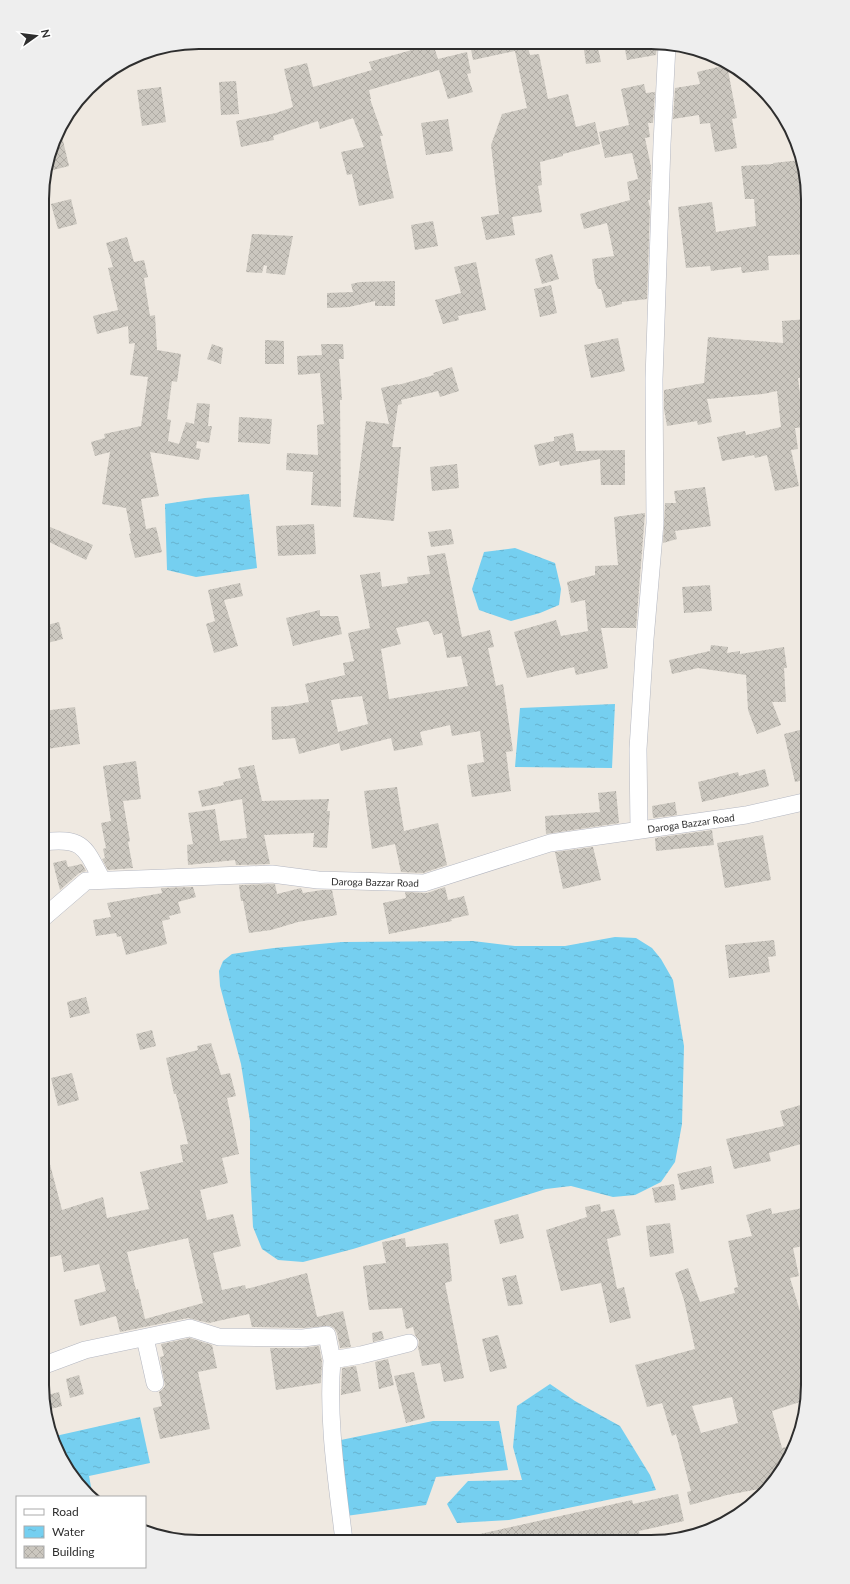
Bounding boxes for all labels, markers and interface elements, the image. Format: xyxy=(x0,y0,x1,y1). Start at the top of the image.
north arrow xyxy=(16,16,56,56)
text: N xyxy=(39,28,54,39)
street label: Daroga Bazzar Road xyxy=(647,811,735,835)
street label: Daroga Bazzar Road xyxy=(331,875,419,889)
legend xyxy=(16,1496,146,1568)
text: Road xyxy=(52,1504,79,1519)
text: Water xyxy=(52,1524,85,1539)
text: Building xyxy=(52,1544,95,1559)

